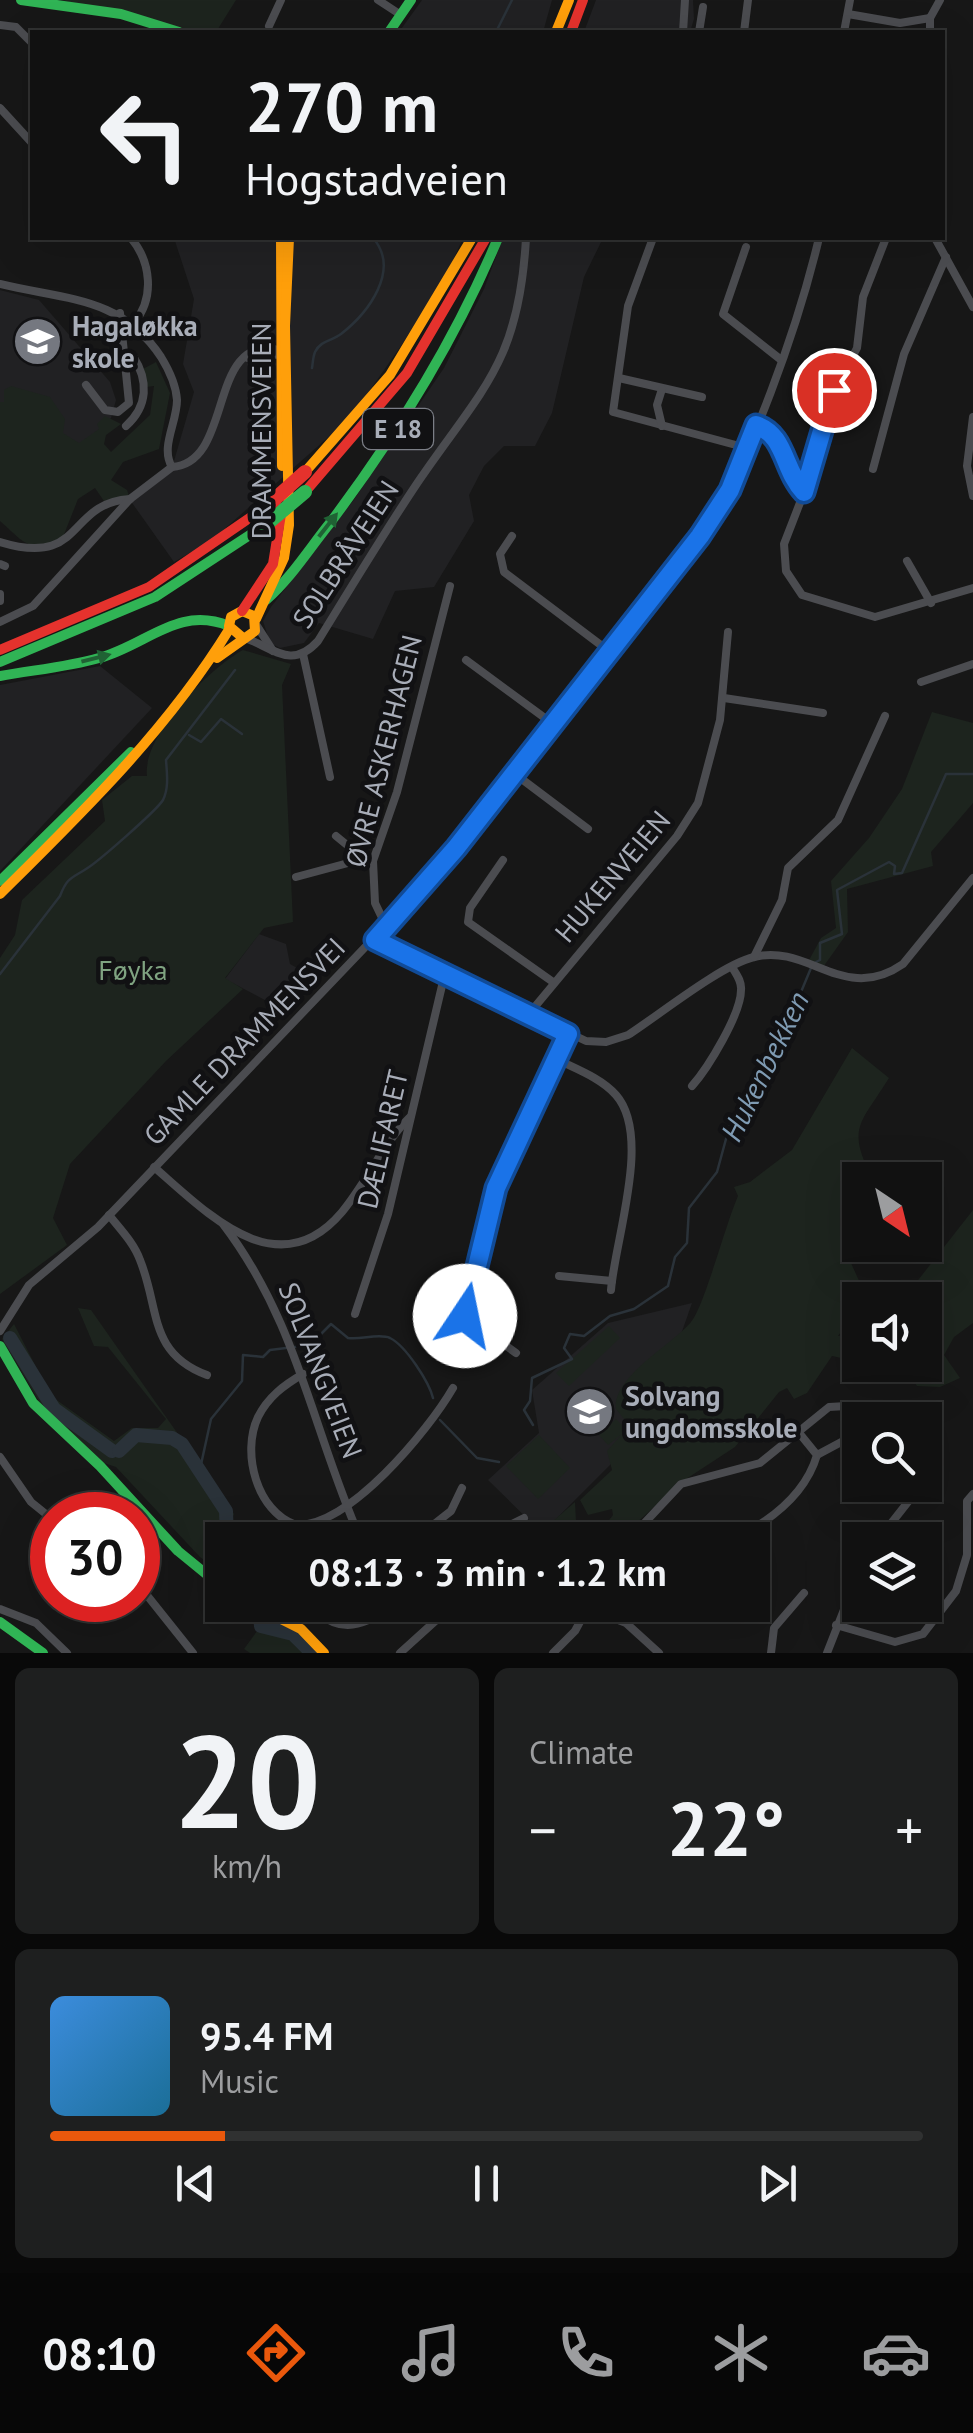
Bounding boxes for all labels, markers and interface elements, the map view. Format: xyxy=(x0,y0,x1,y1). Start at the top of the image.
text: 270 m xyxy=(245,61,438,151)
icon: left xyxy=(80,70,210,200)
text: Hogstadveien xyxy=(245,149,508,207)
place label: Hagaløkka skole xyxy=(72,307,198,376)
school or university icon: Hagaløkka skole xyxy=(11,315,63,367)
street label: DRAMMENSVEIEN xyxy=(242,323,279,539)
pin xyxy=(792,348,877,433)
icon: arrive xyxy=(807,363,862,418)
road number: E 18 xyxy=(363,409,433,449)
street label: SOLBRÅVEIEN xyxy=(284,473,406,635)
one-way arrow xyxy=(317,512,338,538)
street label: ØVRE ASKERHAGEN xyxy=(336,631,430,871)
one-way arrow xyxy=(81,650,112,666)
street label: HUKENVEIEN xyxy=(546,802,678,950)
street label: GAMLE DRAMMENSVEI xyxy=(135,929,353,1153)
park label: Føyka xyxy=(98,951,168,988)
water label: Hukenbekken xyxy=(711,985,817,1147)
street label: DÆLIFARET xyxy=(348,1066,416,1212)
north arrow xyxy=(842,1162,942,1262)
map controls xyxy=(842,1162,942,1622)
position arrow xyxy=(413,1264,517,1368)
street label: SOLVANGVEIEN xyxy=(270,1277,372,1463)
button: sound xyxy=(842,1282,942,1382)
place label: Solvang ungdomsskole xyxy=(625,1377,798,1446)
school or university icon: Solvang ungdomsskole xyxy=(564,1385,616,1437)
button: search xyxy=(842,1402,942,1502)
speed limit sign: 30 xyxy=(30,1492,160,1622)
button: layers xyxy=(842,1522,942,1622)
text: 08:13 · 3 min · 1.2 km xyxy=(308,1547,667,1596)
text: 20 xyxy=(173,1696,321,1864)
text: Climate xyxy=(529,1731,634,1773)
text: 22° xyxy=(667,1780,785,1877)
text: − xyxy=(529,1794,557,1865)
text: + xyxy=(895,1794,923,1865)
text: km/h xyxy=(212,1845,282,1887)
text: 95.4 FM xyxy=(200,2011,333,2060)
text: Music xyxy=(200,2060,279,2102)
icon: previous xyxy=(168,2156,223,2211)
icon: pause xyxy=(459,2156,514,2211)
icon: next xyxy=(750,2156,805,2211)
icon: directions xyxy=(241,2318,311,2388)
icon: music xyxy=(396,2318,466,2388)
icon: phone xyxy=(551,2318,621,2388)
icon: climate xyxy=(706,2318,776,2388)
icon: car xyxy=(861,2318,931,2388)
text: 08:10 xyxy=(42,2324,157,2382)

